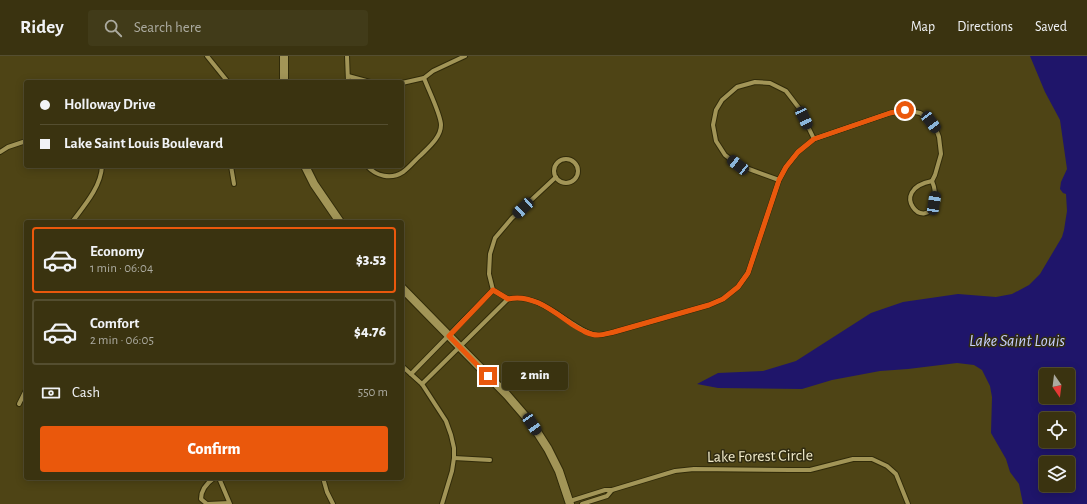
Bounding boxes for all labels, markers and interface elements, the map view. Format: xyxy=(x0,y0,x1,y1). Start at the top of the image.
search box xyxy=(88,10,368,46)
icon: search xyxy=(102,17,124,39)
text: Ridey xyxy=(20,18,64,37)
text: Search here xyxy=(134,20,201,35)
text: Map xyxy=(911,20,935,34)
text: Directions xyxy=(957,20,1013,34)
text: Saved xyxy=(1035,20,1067,34)
text: Holloway Drive xyxy=(64,97,156,112)
route start xyxy=(896,101,914,119)
car xyxy=(793,105,815,131)
car xyxy=(919,109,943,135)
text: Lake Saint Louis Boulevard xyxy=(64,136,223,151)
car xyxy=(725,153,751,177)
car xyxy=(926,190,942,216)
car xyxy=(510,195,536,221)
icon: car xyxy=(42,242,78,278)
text: Economy xyxy=(90,244,144,259)
text: $3.53 xyxy=(356,252,386,267)
text: 1 min · 06:04 xyxy=(90,262,153,275)
icon: car xyxy=(42,314,78,350)
text: Comfort xyxy=(90,316,139,331)
text: $4.76 xyxy=(354,324,386,339)
water label: Lake Saint Louis xyxy=(969,332,1066,349)
text: 2 min · 06:05 xyxy=(90,334,154,347)
callout: 2 min xyxy=(502,362,568,390)
route end xyxy=(479,367,497,385)
north arrow xyxy=(1039,368,1075,404)
map controls xyxy=(1039,368,1075,492)
text: 2 min xyxy=(520,369,550,382)
icon: cash xyxy=(40,382,62,404)
text: Cash xyxy=(72,385,100,400)
text: 550 m xyxy=(358,386,388,399)
car xyxy=(520,411,544,437)
button: locate xyxy=(1039,412,1075,448)
button: Confirm xyxy=(40,426,388,472)
street label: Lake Forest Circle xyxy=(707,447,813,465)
button: layers xyxy=(1039,456,1075,492)

